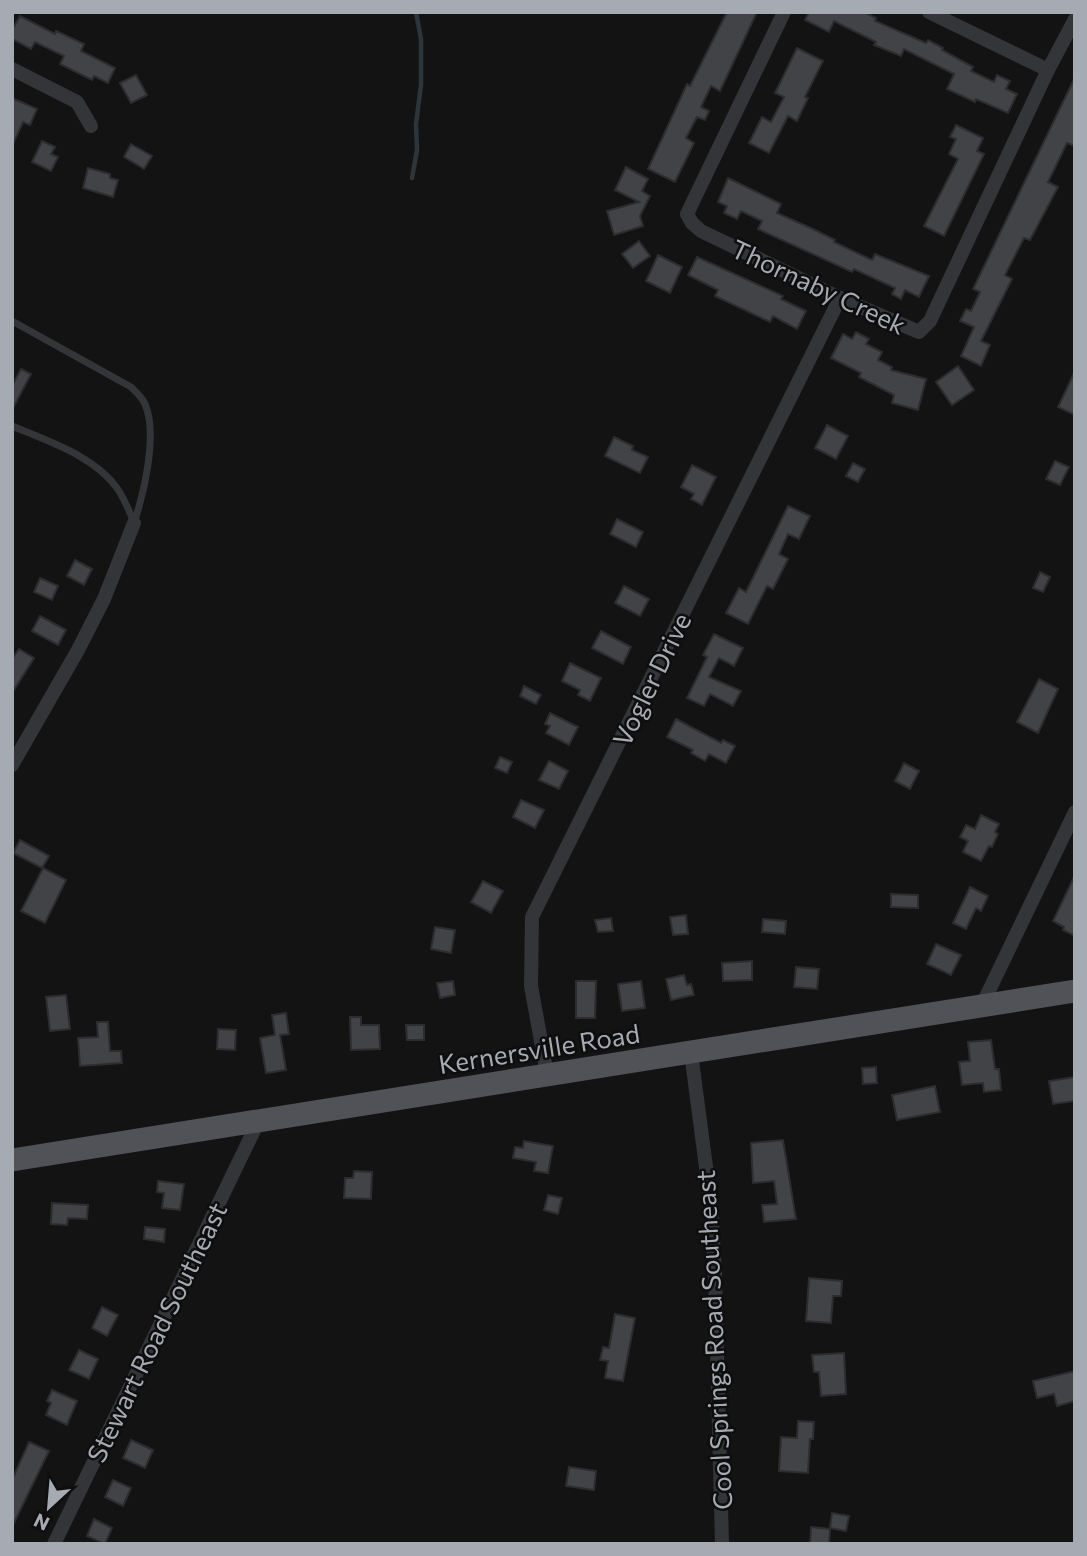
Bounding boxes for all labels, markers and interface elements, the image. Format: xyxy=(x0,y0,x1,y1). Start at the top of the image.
street label: Thornaby Creek xyxy=(727,232,911,340)
street label: Vogler Drive xyxy=(605,607,697,751)
street label: Kernersville Road xyxy=(436,1017,642,1079)
street label: Cool Springs Road Southeast xyxy=(689,1169,737,1511)
street label: Stewart Road Southeast xyxy=(80,1197,232,1467)
north arrow xyxy=(14,1472,84,1542)
text: N xyxy=(30,1509,53,1536)

